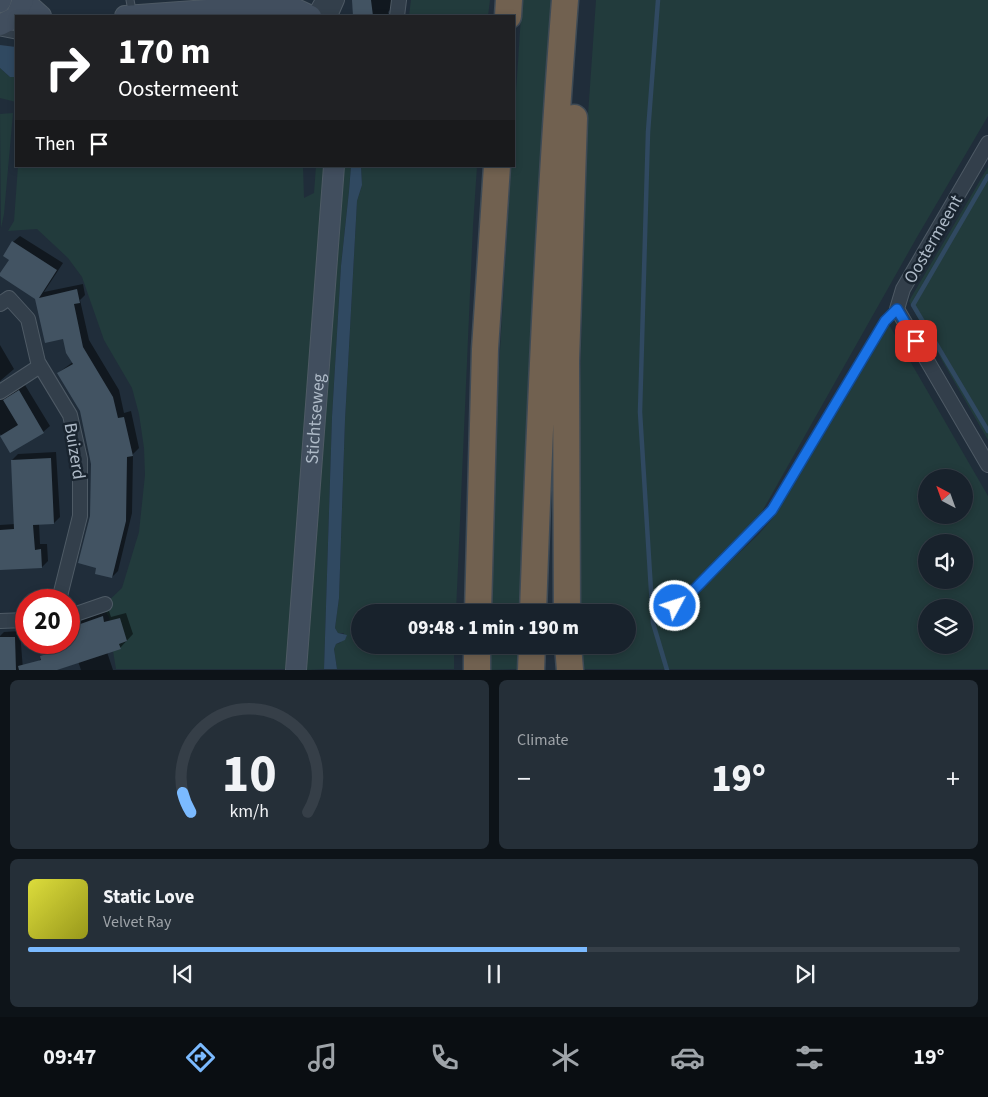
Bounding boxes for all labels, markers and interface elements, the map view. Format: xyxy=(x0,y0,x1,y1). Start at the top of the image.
text: 170 m xyxy=(118,27,210,77)
icon: right xyxy=(35,35,100,100)
text: Oostermeent xyxy=(118,73,238,105)
icon: arrive xyxy=(85,130,113,158)
text: Then xyxy=(35,131,75,158)
street label: Oostermeent xyxy=(898,190,969,288)
pin xyxy=(895,320,937,362)
icon: arrive xyxy=(902,327,930,355)
street label: Stichtseweg xyxy=(300,372,331,465)
street label: Buizerd xyxy=(58,421,91,481)
north arrow xyxy=(918,469,972,524)
map controls xyxy=(918,469,973,654)
button: sound xyxy=(918,534,973,589)
position arrow xyxy=(648,579,700,631)
speed limit sign: 20 xyxy=(15,589,80,654)
button: layers xyxy=(918,599,973,654)
text: 09:48 · 1 min · 190 m xyxy=(408,615,579,642)
text: Climate xyxy=(517,729,568,751)
text: 10 xyxy=(222,738,277,812)
text: 19° xyxy=(711,752,766,806)
text: − xyxy=(517,759,531,799)
text: + xyxy=(946,759,960,799)
text: km/h xyxy=(230,799,269,824)
text: Static Love xyxy=(103,884,194,911)
text: Velvet Ray xyxy=(103,911,171,933)
icon: previous xyxy=(169,960,197,988)
icon: pause xyxy=(480,960,508,988)
icon: next xyxy=(791,960,819,988)
icon: directions xyxy=(183,1040,218,1075)
icon: music xyxy=(305,1040,340,1075)
icon: phone xyxy=(427,1040,462,1075)
icon: climate xyxy=(548,1040,583,1075)
icon: car xyxy=(670,1040,705,1075)
icon: filters xyxy=(792,1040,827,1075)
text: 09:47 xyxy=(43,1041,96,1073)
text: 19° xyxy=(913,1041,945,1073)

